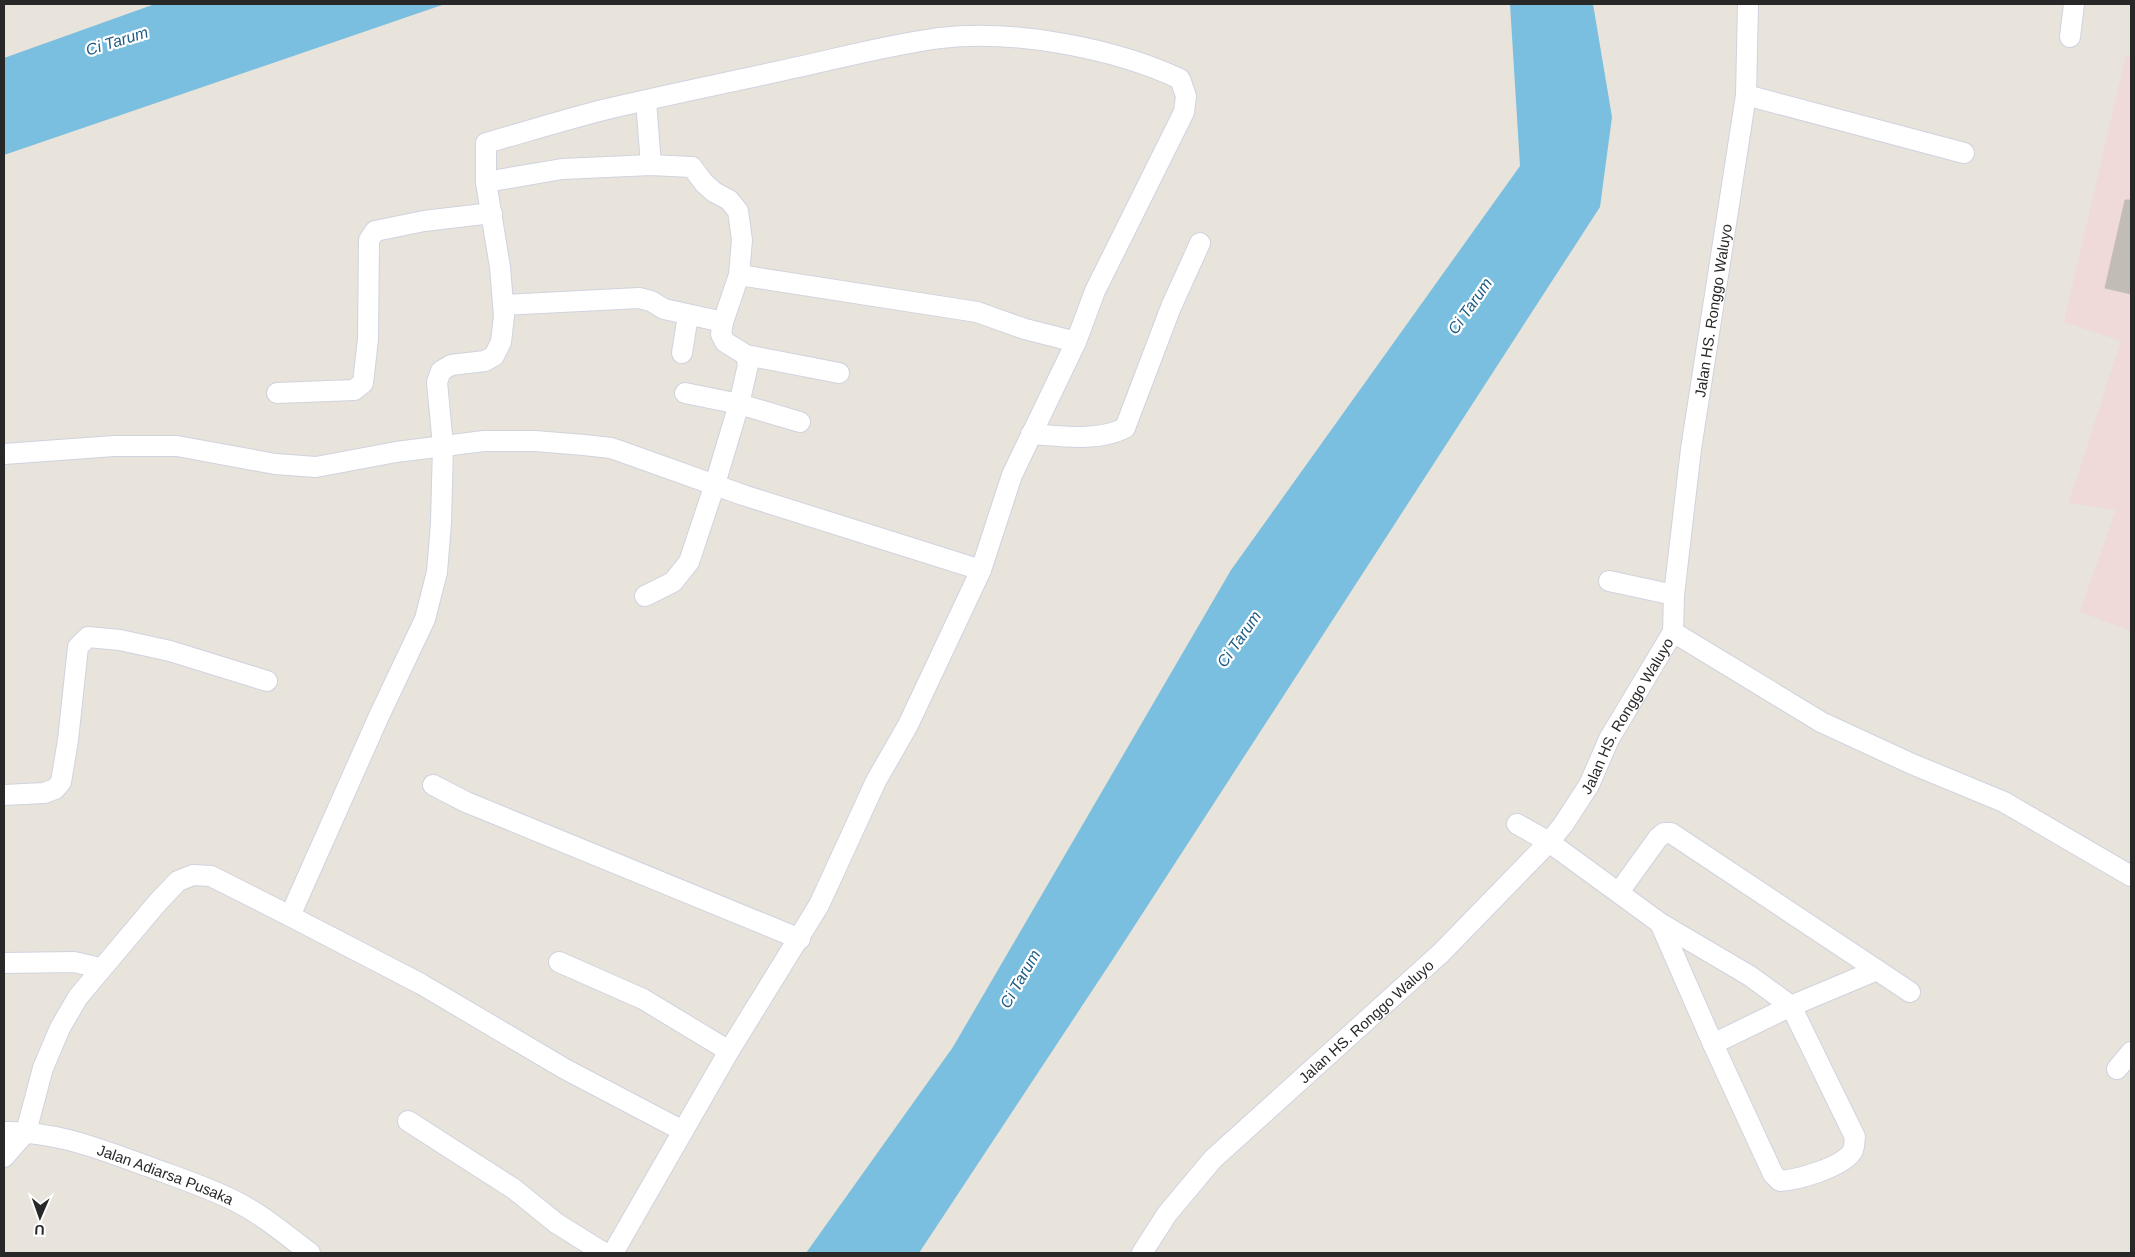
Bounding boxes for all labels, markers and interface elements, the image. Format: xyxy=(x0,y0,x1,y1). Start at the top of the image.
water label: Ci Tarum xyxy=(84,23,150,59)
street label: Jalan HS. Ronggo Waluyo xyxy=(1691,222,1734,398)
water label: Ci Tarum xyxy=(1445,275,1495,337)
water label: Ci Tarum xyxy=(1214,608,1264,670)
street label: Jalan HS. Ronggo Waluyo xyxy=(1577,635,1676,797)
water label: Ci Tarum xyxy=(997,947,1043,1011)
street label: Jalan HS. Ronggo Waluyo xyxy=(1295,956,1437,1086)
street label: Jalan Adiarsa Pusaka xyxy=(95,1141,237,1208)
north arrow xyxy=(15,1192,65,1242)
text: U xyxy=(34,1222,45,1238)

